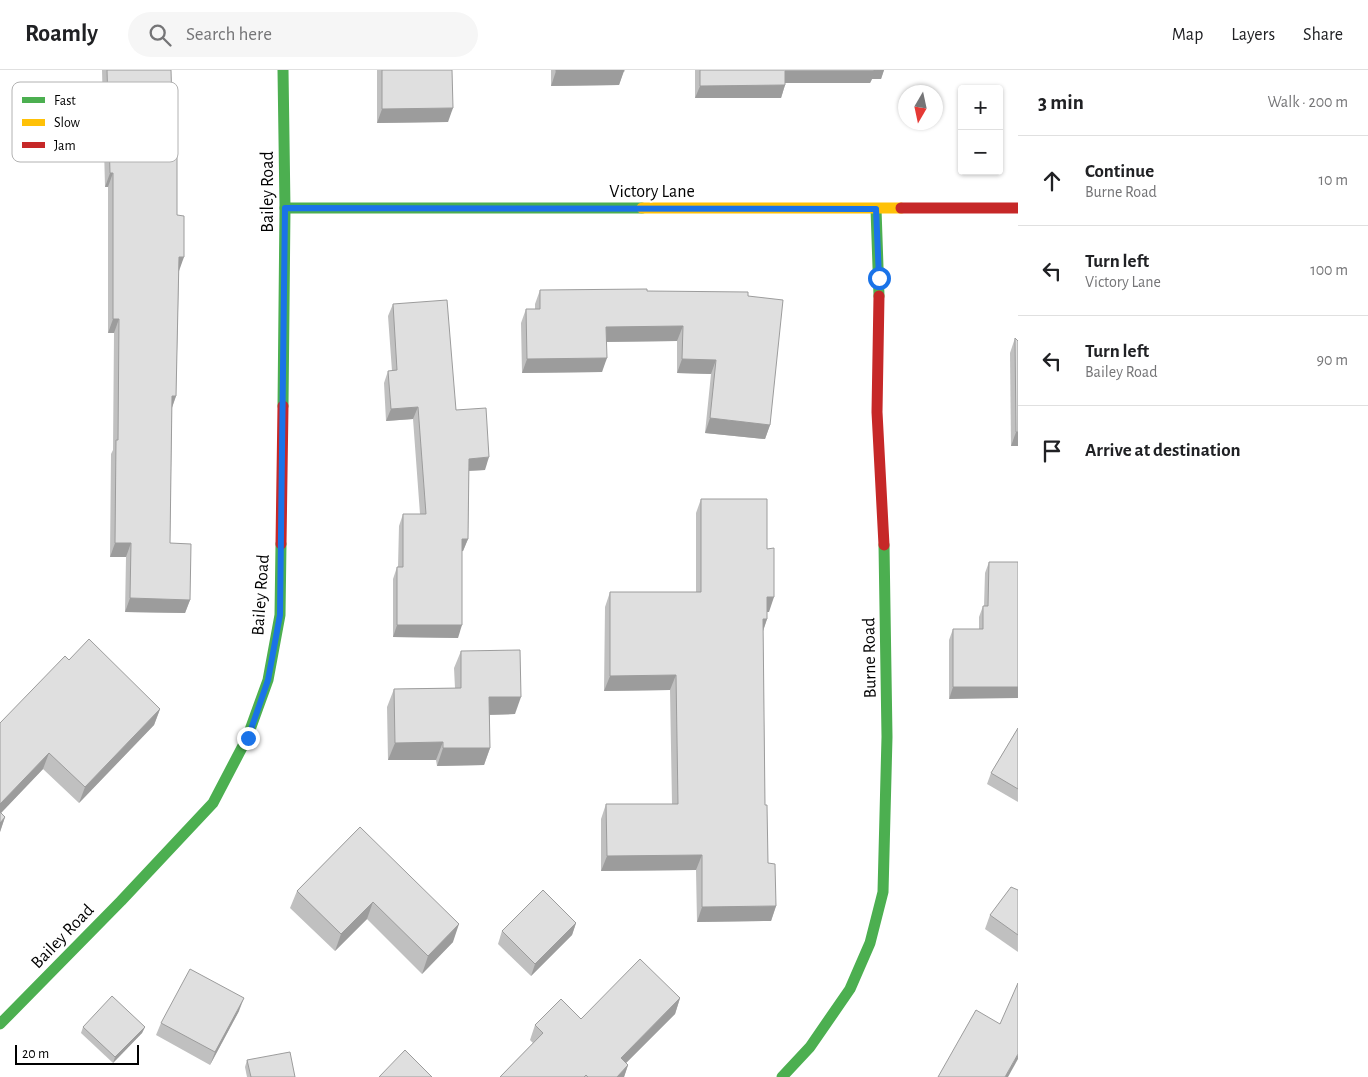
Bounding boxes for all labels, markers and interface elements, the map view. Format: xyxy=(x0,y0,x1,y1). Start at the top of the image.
search box xyxy=(128,12,478,57)
icon: search xyxy=(146,21,174,49)
text: Roamly xyxy=(25,22,98,46)
text: Search here xyxy=(186,25,272,44)
text: Map xyxy=(1172,26,1203,44)
text: Layers xyxy=(1231,26,1275,44)
text: Share xyxy=(1303,26,1343,44)
legend xyxy=(12,82,178,162)
north arrow xyxy=(898,85,943,130)
map controls xyxy=(958,85,1003,175)
button: + xyxy=(958,85,1003,130)
text: 3 min xyxy=(1038,92,1084,113)
text: Fast xyxy=(54,94,76,108)
text: Walk · 200 m xyxy=(1267,94,1348,110)
text: Slow xyxy=(54,116,81,130)
button: − xyxy=(958,130,1003,175)
text: Jam xyxy=(54,139,76,153)
street label: Bailey Road xyxy=(259,151,277,233)
text: Continue xyxy=(1085,162,1154,181)
icon: ahead xyxy=(1038,167,1066,195)
text: 10 m xyxy=(1319,172,1348,188)
street label: Victory Lane xyxy=(609,183,695,201)
text: Burne Road xyxy=(1085,184,1157,200)
text: Turn left xyxy=(1085,252,1149,271)
icon: left xyxy=(1038,257,1066,285)
text: 100 m xyxy=(1310,262,1348,278)
route start xyxy=(868,267,891,290)
text: Victory Lane xyxy=(1085,274,1161,290)
text: Turn left xyxy=(1085,342,1149,361)
icon: left xyxy=(1038,347,1066,375)
text: 90 m xyxy=(1317,352,1348,368)
text: Bailey Road xyxy=(1085,364,1157,380)
icon: arrive xyxy=(1038,437,1066,465)
text: Arrive at destination xyxy=(1085,441,1241,460)
street label: Bailey Road xyxy=(249,554,273,636)
street label: Burne Road xyxy=(860,617,880,699)
route end xyxy=(237,727,260,750)
street label: Bailey Road xyxy=(28,901,98,972)
scale bar xyxy=(15,1042,139,1065)
text: 20 m xyxy=(22,1047,49,1061)

